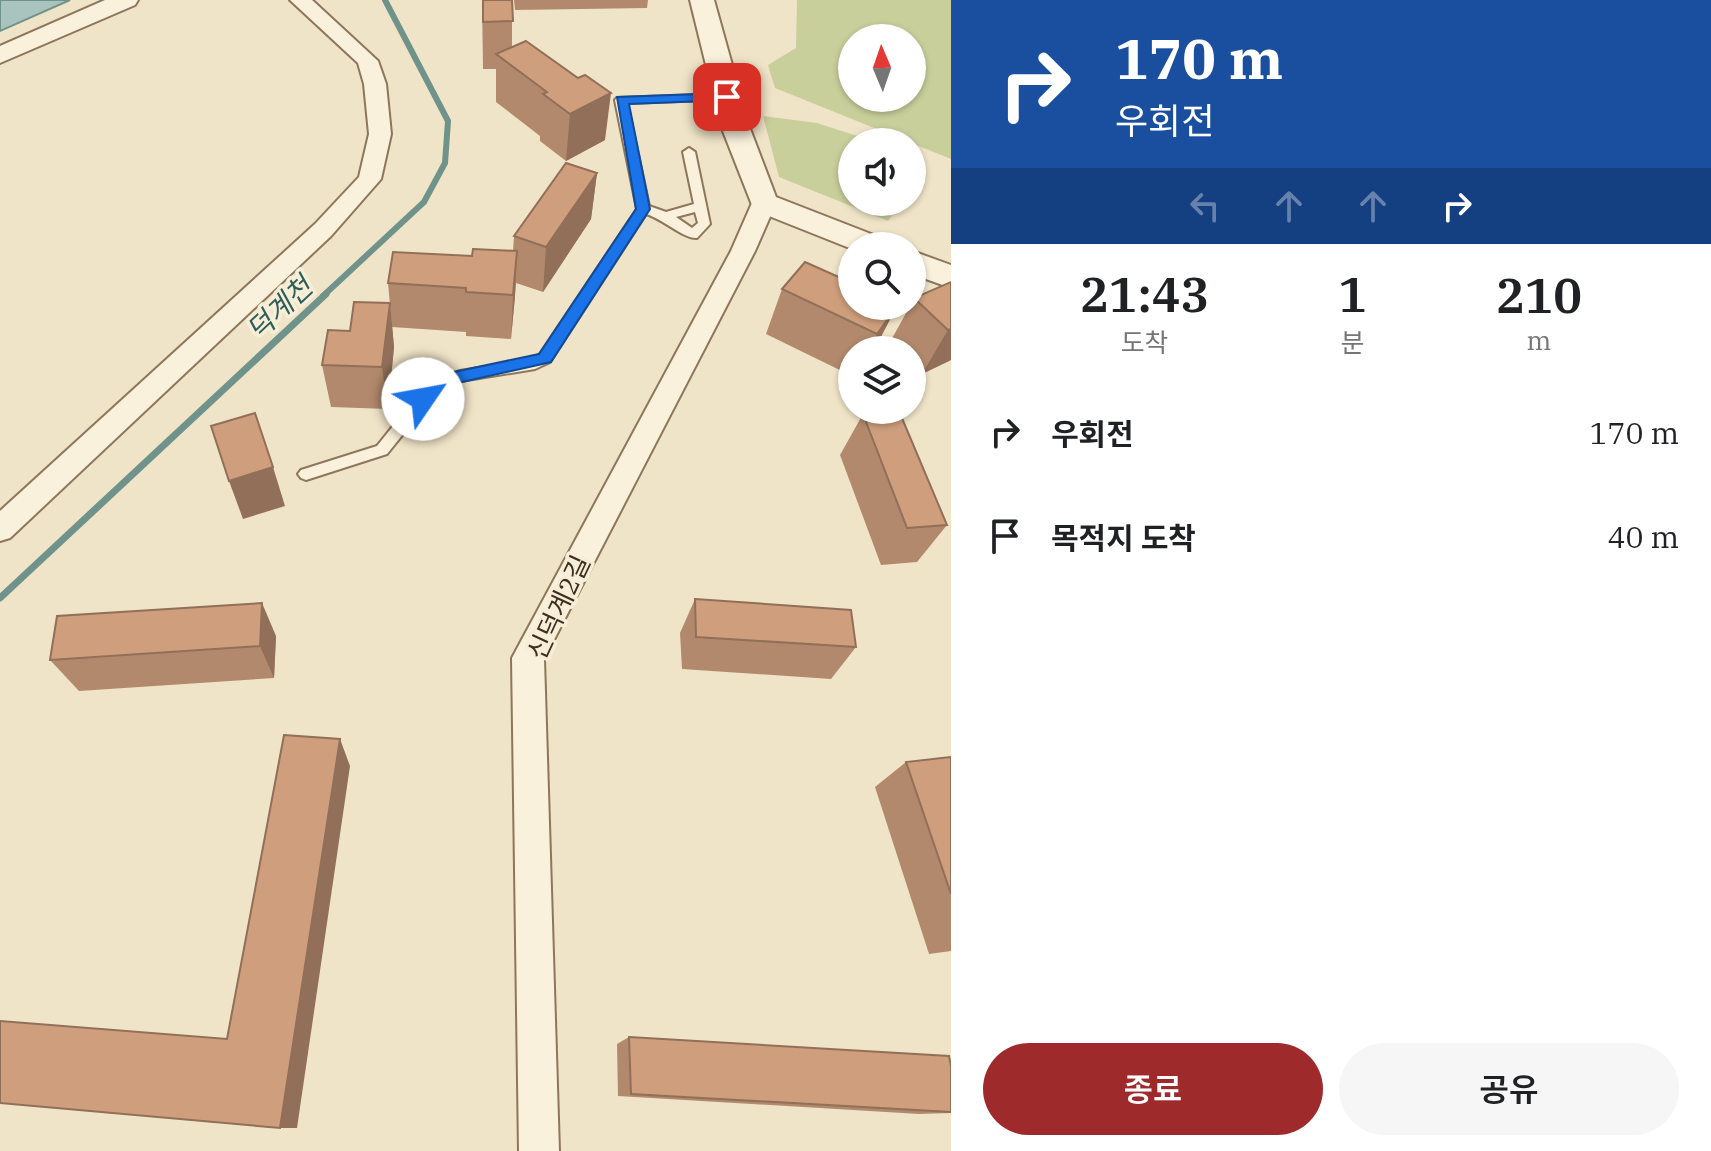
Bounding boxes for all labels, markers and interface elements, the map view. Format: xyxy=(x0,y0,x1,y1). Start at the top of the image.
text: 170 m xyxy=(1115,22,1283,94)
north arrow xyxy=(838,24,926,112)
map controls xyxy=(838,24,926,424)
icon: right xyxy=(983,32,1087,136)
pin xyxy=(693,63,761,131)
icon: arrive xyxy=(705,75,749,119)
text: 우회전 xyxy=(1115,97,1214,144)
button: sound xyxy=(838,128,926,216)
icon: left xyxy=(1183,184,1227,228)
icon: ahead xyxy=(1267,184,1311,228)
icon: ahead xyxy=(1351,184,1395,228)
icon: right xyxy=(1435,184,1479,228)
button: search xyxy=(838,232,926,320)
text: 21:43 xyxy=(1080,263,1209,325)
text: 1 xyxy=(1338,263,1367,325)
text: 210 xyxy=(1496,264,1582,326)
water label: 덕계천 xyxy=(238,266,322,348)
text: m xyxy=(1527,323,1551,357)
text: 도착 xyxy=(1121,325,1168,359)
text: 분 xyxy=(1341,325,1365,359)
button: layers xyxy=(838,336,926,424)
position arrow xyxy=(381,357,465,441)
icon: right xyxy=(983,410,1027,454)
text: 170 m xyxy=(1589,413,1679,452)
text: 우회전 xyxy=(1051,414,1134,453)
icon: arrive xyxy=(983,514,1027,558)
text: 40 m xyxy=(1607,517,1679,556)
text: 목적지 도착 xyxy=(1051,518,1196,557)
street label: 신덕계2길 xyxy=(519,549,597,665)
button: 종료 xyxy=(983,1043,1323,1135)
button: 공유 xyxy=(1339,1043,1679,1135)

